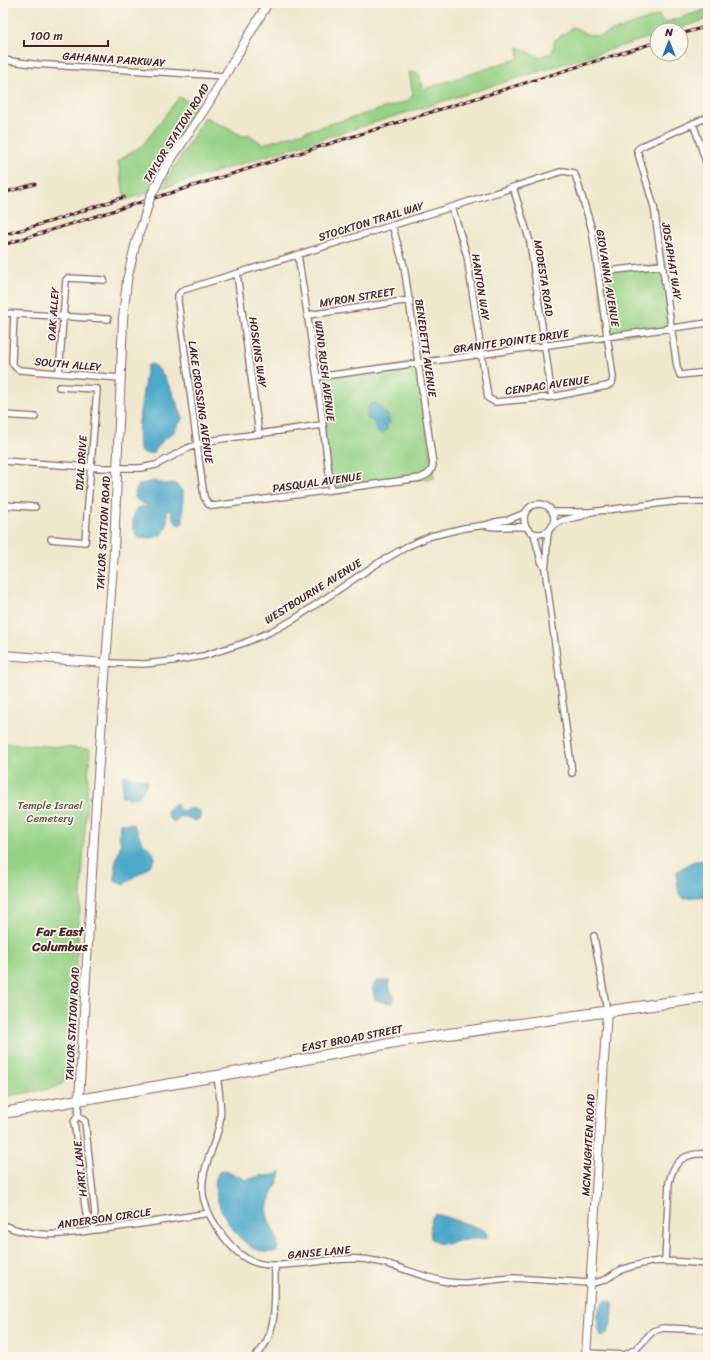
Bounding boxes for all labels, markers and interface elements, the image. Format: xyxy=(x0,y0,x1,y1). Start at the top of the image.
scale bar xyxy=(24,22,108,48)
north arrow xyxy=(649,22,689,62)
text: N xyxy=(664,23,673,42)
text: 100 m xyxy=(30,25,63,47)
street label: GAHANNA PARKWAY xyxy=(62,46,167,73)
street label: TAYLOR STATION ROAD xyxy=(138,80,215,187)
street label: STOCKTON TRAIL WAY xyxy=(316,196,427,247)
street label: JOSAPHAT WAY xyxy=(656,220,687,302)
street label: GIOVANNA AVENUE xyxy=(590,228,625,329)
street label: MODESTA ROAD xyxy=(528,239,559,318)
street label: HANTON WAY xyxy=(466,252,495,323)
street label: MYRON STREET xyxy=(318,282,397,313)
street label: OAK ALLEY xyxy=(42,286,65,341)
street label: BENEDETTI AVENUE xyxy=(409,298,442,399)
street label: HOSKINS WAY xyxy=(243,315,272,390)
street label: WIND RUSH AVENUE xyxy=(309,320,340,423)
street label: GRANITE POINTE DRIVE xyxy=(452,324,571,359)
street label: LAKE CROSSING AVENUE xyxy=(182,340,219,465)
street label: SOUTH ALLEY xyxy=(34,352,103,377)
street label: CENPAC AVENUE xyxy=(504,370,591,401)
street label: DIAL DRIVE xyxy=(70,434,93,491)
street label: PASQUAL AVENUE xyxy=(271,467,364,498)
street label: TAYLOR STATION ROAD xyxy=(91,475,116,590)
street label: WESTBOURNE AVENUE xyxy=(261,553,367,629)
park label: Temple Israel Cemetery xyxy=(18,796,83,828)
district label: Far East Columbus xyxy=(31,920,89,958)
street label: TAYLOR STATION ROAD xyxy=(60,966,85,1081)
street label: EAST BROAD STREET xyxy=(300,1019,405,1058)
street label: MCNAUGHTEN ROAD xyxy=(576,1093,601,1197)
street label: HART LANE xyxy=(68,1139,93,1198)
street label: ANDERSON CIRCLE xyxy=(55,1202,153,1235)
street label: GANSE LANE xyxy=(287,1240,352,1265)

